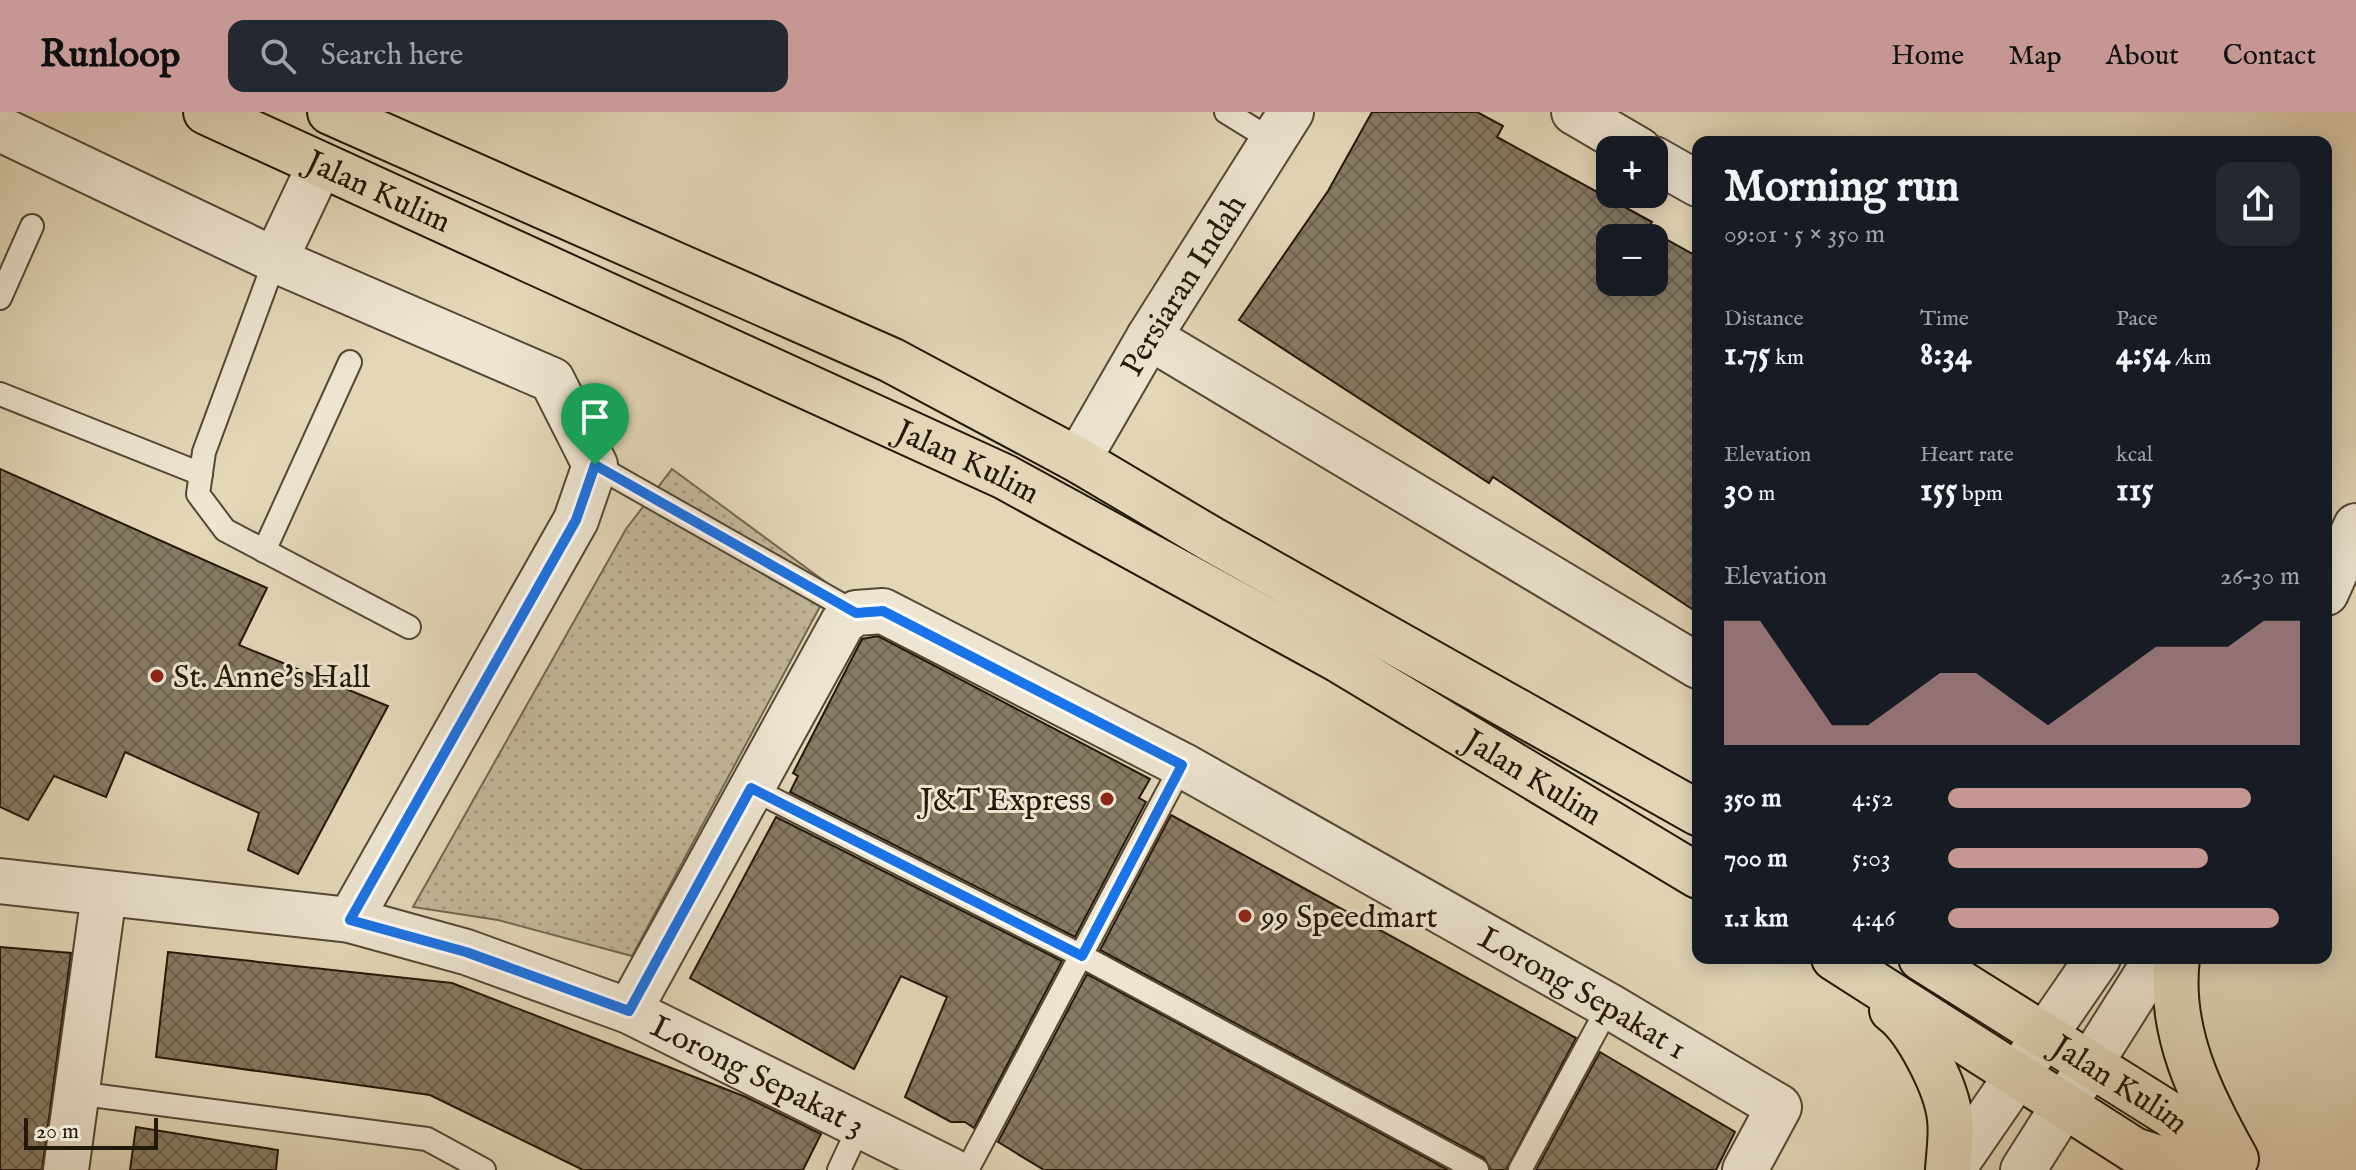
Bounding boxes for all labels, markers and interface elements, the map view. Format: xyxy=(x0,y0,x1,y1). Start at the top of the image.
search box xyxy=(228,20,788,92)
text: Runloop xyxy=(40,32,180,80)
icon: search xyxy=(256,34,300,78)
text: Search here xyxy=(320,37,463,75)
text: Home xyxy=(1891,39,1964,74)
text: Map xyxy=(2008,39,2062,74)
text: About xyxy=(2106,39,2179,74)
text: Contact xyxy=(2223,39,2316,74)
map controls xyxy=(1596,136,1668,296)
button: + xyxy=(1596,136,1668,208)
street label: Jalan Kulim xyxy=(296,141,456,244)
text: Morning run xyxy=(1724,160,1959,216)
button: share xyxy=(2216,162,2300,246)
street label: Persiaran Indah xyxy=(1113,188,1257,384)
text: 09:01 · 5 × 350 m xyxy=(1724,218,1885,251)
button: − xyxy=(1596,224,1668,296)
text: Distance xyxy=(1724,305,1804,333)
text: Time xyxy=(1920,305,1969,333)
text: Pace xyxy=(2116,305,2158,333)
text: 1.75 xyxy=(1724,333,1770,376)
text: 8:34 xyxy=(1920,333,1972,376)
text: 4:54 xyxy=(2116,333,2170,376)
text: km xyxy=(1770,344,1804,372)
text: /km xyxy=(2170,344,2212,372)
pin xyxy=(561,383,629,465)
icon: arrive xyxy=(573,395,617,439)
street label: Jalan Kulim xyxy=(886,411,1046,515)
text: Elevation xyxy=(1724,441,1811,469)
text: Heart rate xyxy=(1920,441,2014,469)
text: kcal xyxy=(2116,441,2153,469)
text: 30 xyxy=(1724,469,1753,512)
text: 155 xyxy=(1920,469,1957,512)
text: 115 xyxy=(2116,469,2154,512)
text: m xyxy=(1753,480,1775,508)
text: bpm xyxy=(1957,480,2003,508)
text: Elevation xyxy=(1724,560,1827,593)
text: 26–30 m xyxy=(2220,560,2300,593)
place label: St. Anne's Hall xyxy=(173,658,371,699)
marker: St. Anne's Hall xyxy=(148,667,166,685)
street label: Jalan Kulim xyxy=(1453,720,1609,836)
place label: J&T Express xyxy=(917,781,1091,822)
text: 350 m xyxy=(1724,782,1782,815)
text: 4:52 xyxy=(1852,782,1893,815)
marker: J&T Express xyxy=(1098,790,1116,808)
text: 700 m xyxy=(1724,842,1787,875)
text: 5:03 xyxy=(1852,842,1891,875)
place label: 99 Speedmart xyxy=(1260,898,1437,939)
text: 1.1 km xyxy=(1724,902,1789,935)
text: 4:46 xyxy=(1852,902,1895,935)
marker: 99 Speedmart xyxy=(1236,907,1254,925)
street label: Lorong Sepakat 1 xyxy=(1470,918,1693,1070)
street label: Lorong Sepakat 3 xyxy=(643,1007,871,1147)
street label: Jalan Kulim xyxy=(2041,1026,2196,1144)
scale bar xyxy=(24,1114,158,1150)
text: 20 m xyxy=(36,1118,79,1146)

